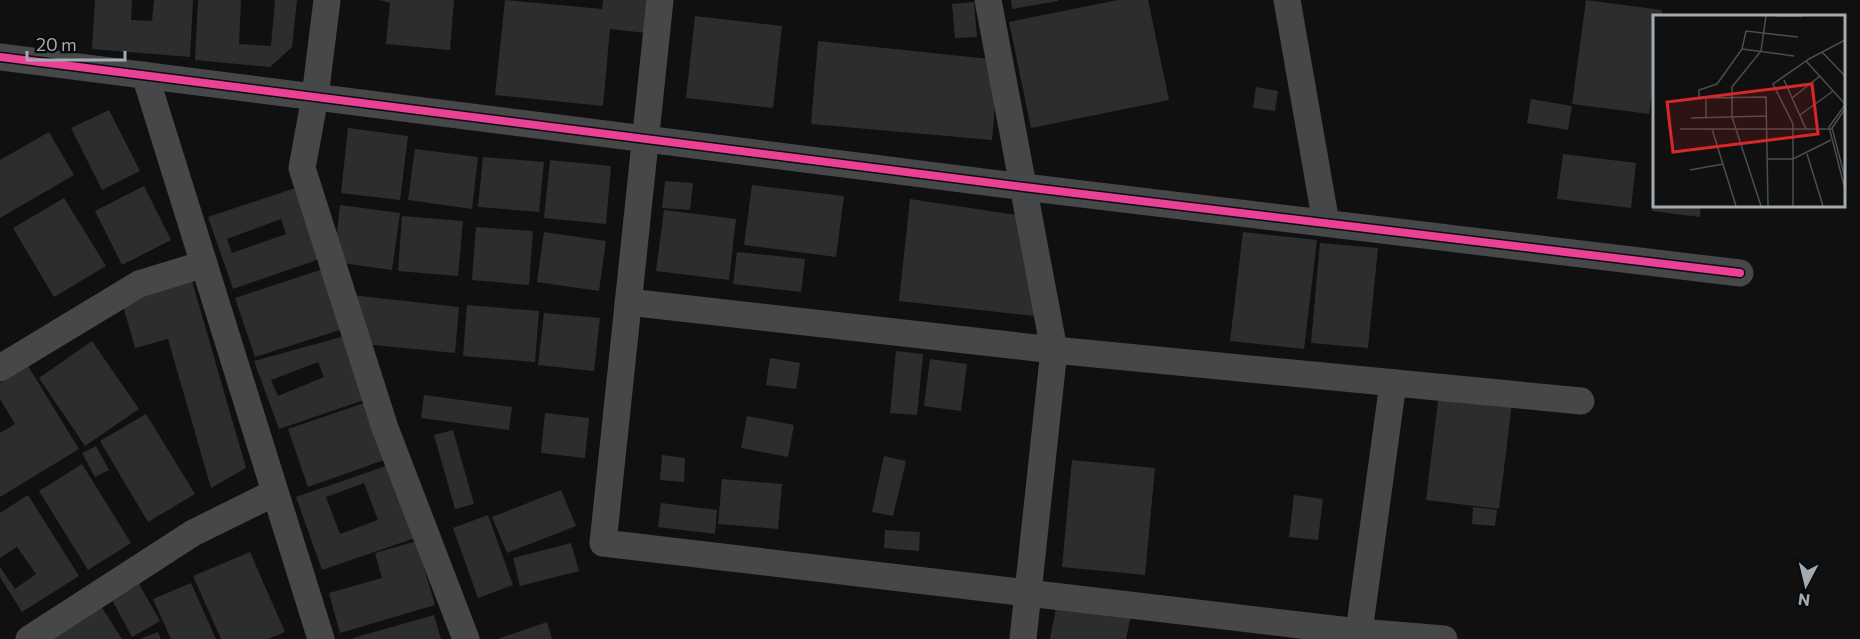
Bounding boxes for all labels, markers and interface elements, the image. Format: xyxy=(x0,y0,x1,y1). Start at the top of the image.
inset map xyxy=(1653,15,1845,207)
scale bar xyxy=(27,24,124,62)
text: 20 m xyxy=(36,33,77,55)
north arrow xyxy=(1776,555,1836,615)
text: N xyxy=(1797,590,1811,611)

